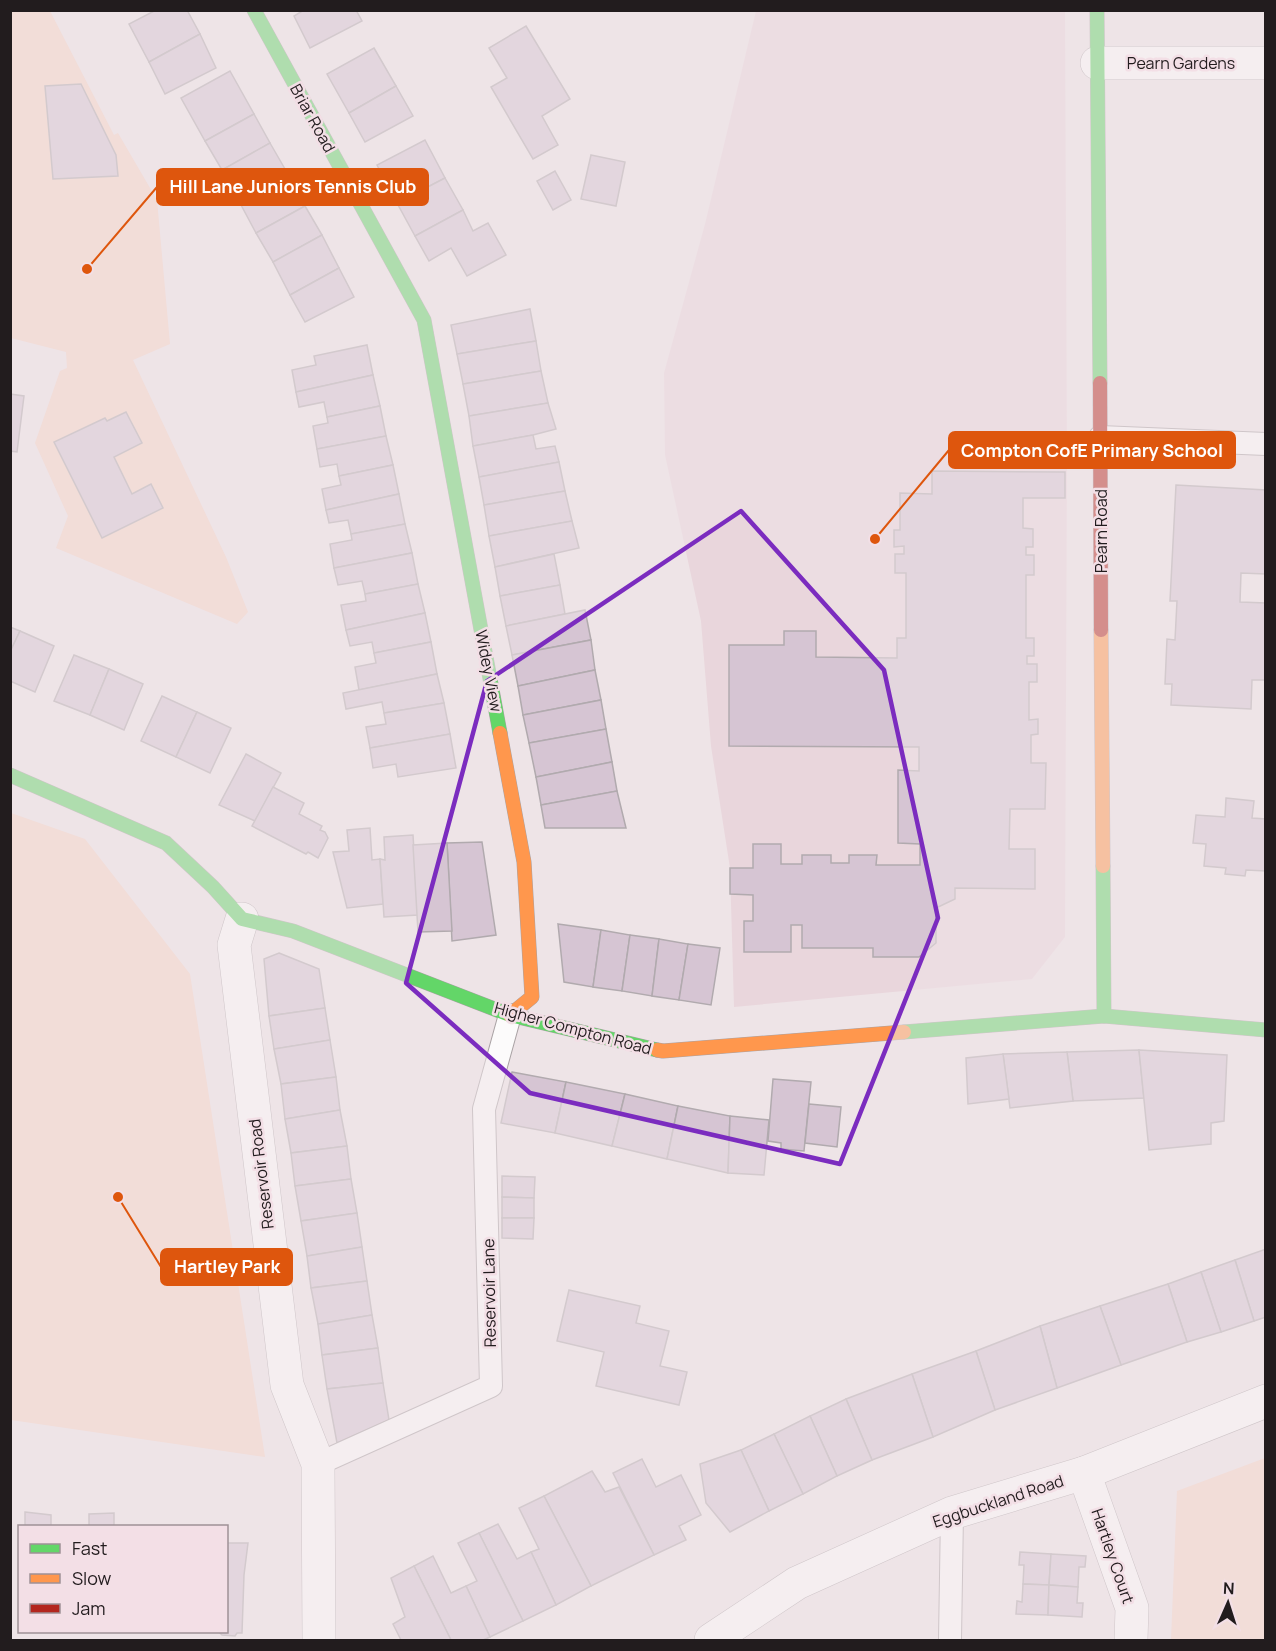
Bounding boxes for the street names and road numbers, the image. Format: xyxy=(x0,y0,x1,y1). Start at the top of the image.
street label: Pearn Gardens xyxy=(1127,52,1235,74)
street label: Briar Road xyxy=(285,80,341,156)
street label: Pearn Road xyxy=(1090,489,1112,573)
street label: Widey View xyxy=(470,628,508,714)
street label: Higher Compton Road xyxy=(492,996,654,1060)
street label: Reservoir Road xyxy=(243,1118,279,1230)
street label: Reservoir Lane xyxy=(477,1238,501,1348)
street label: Eggbuckland Road xyxy=(930,1469,1066,1533)
street label: Hartley Court xyxy=(1086,1506,1140,1606)

